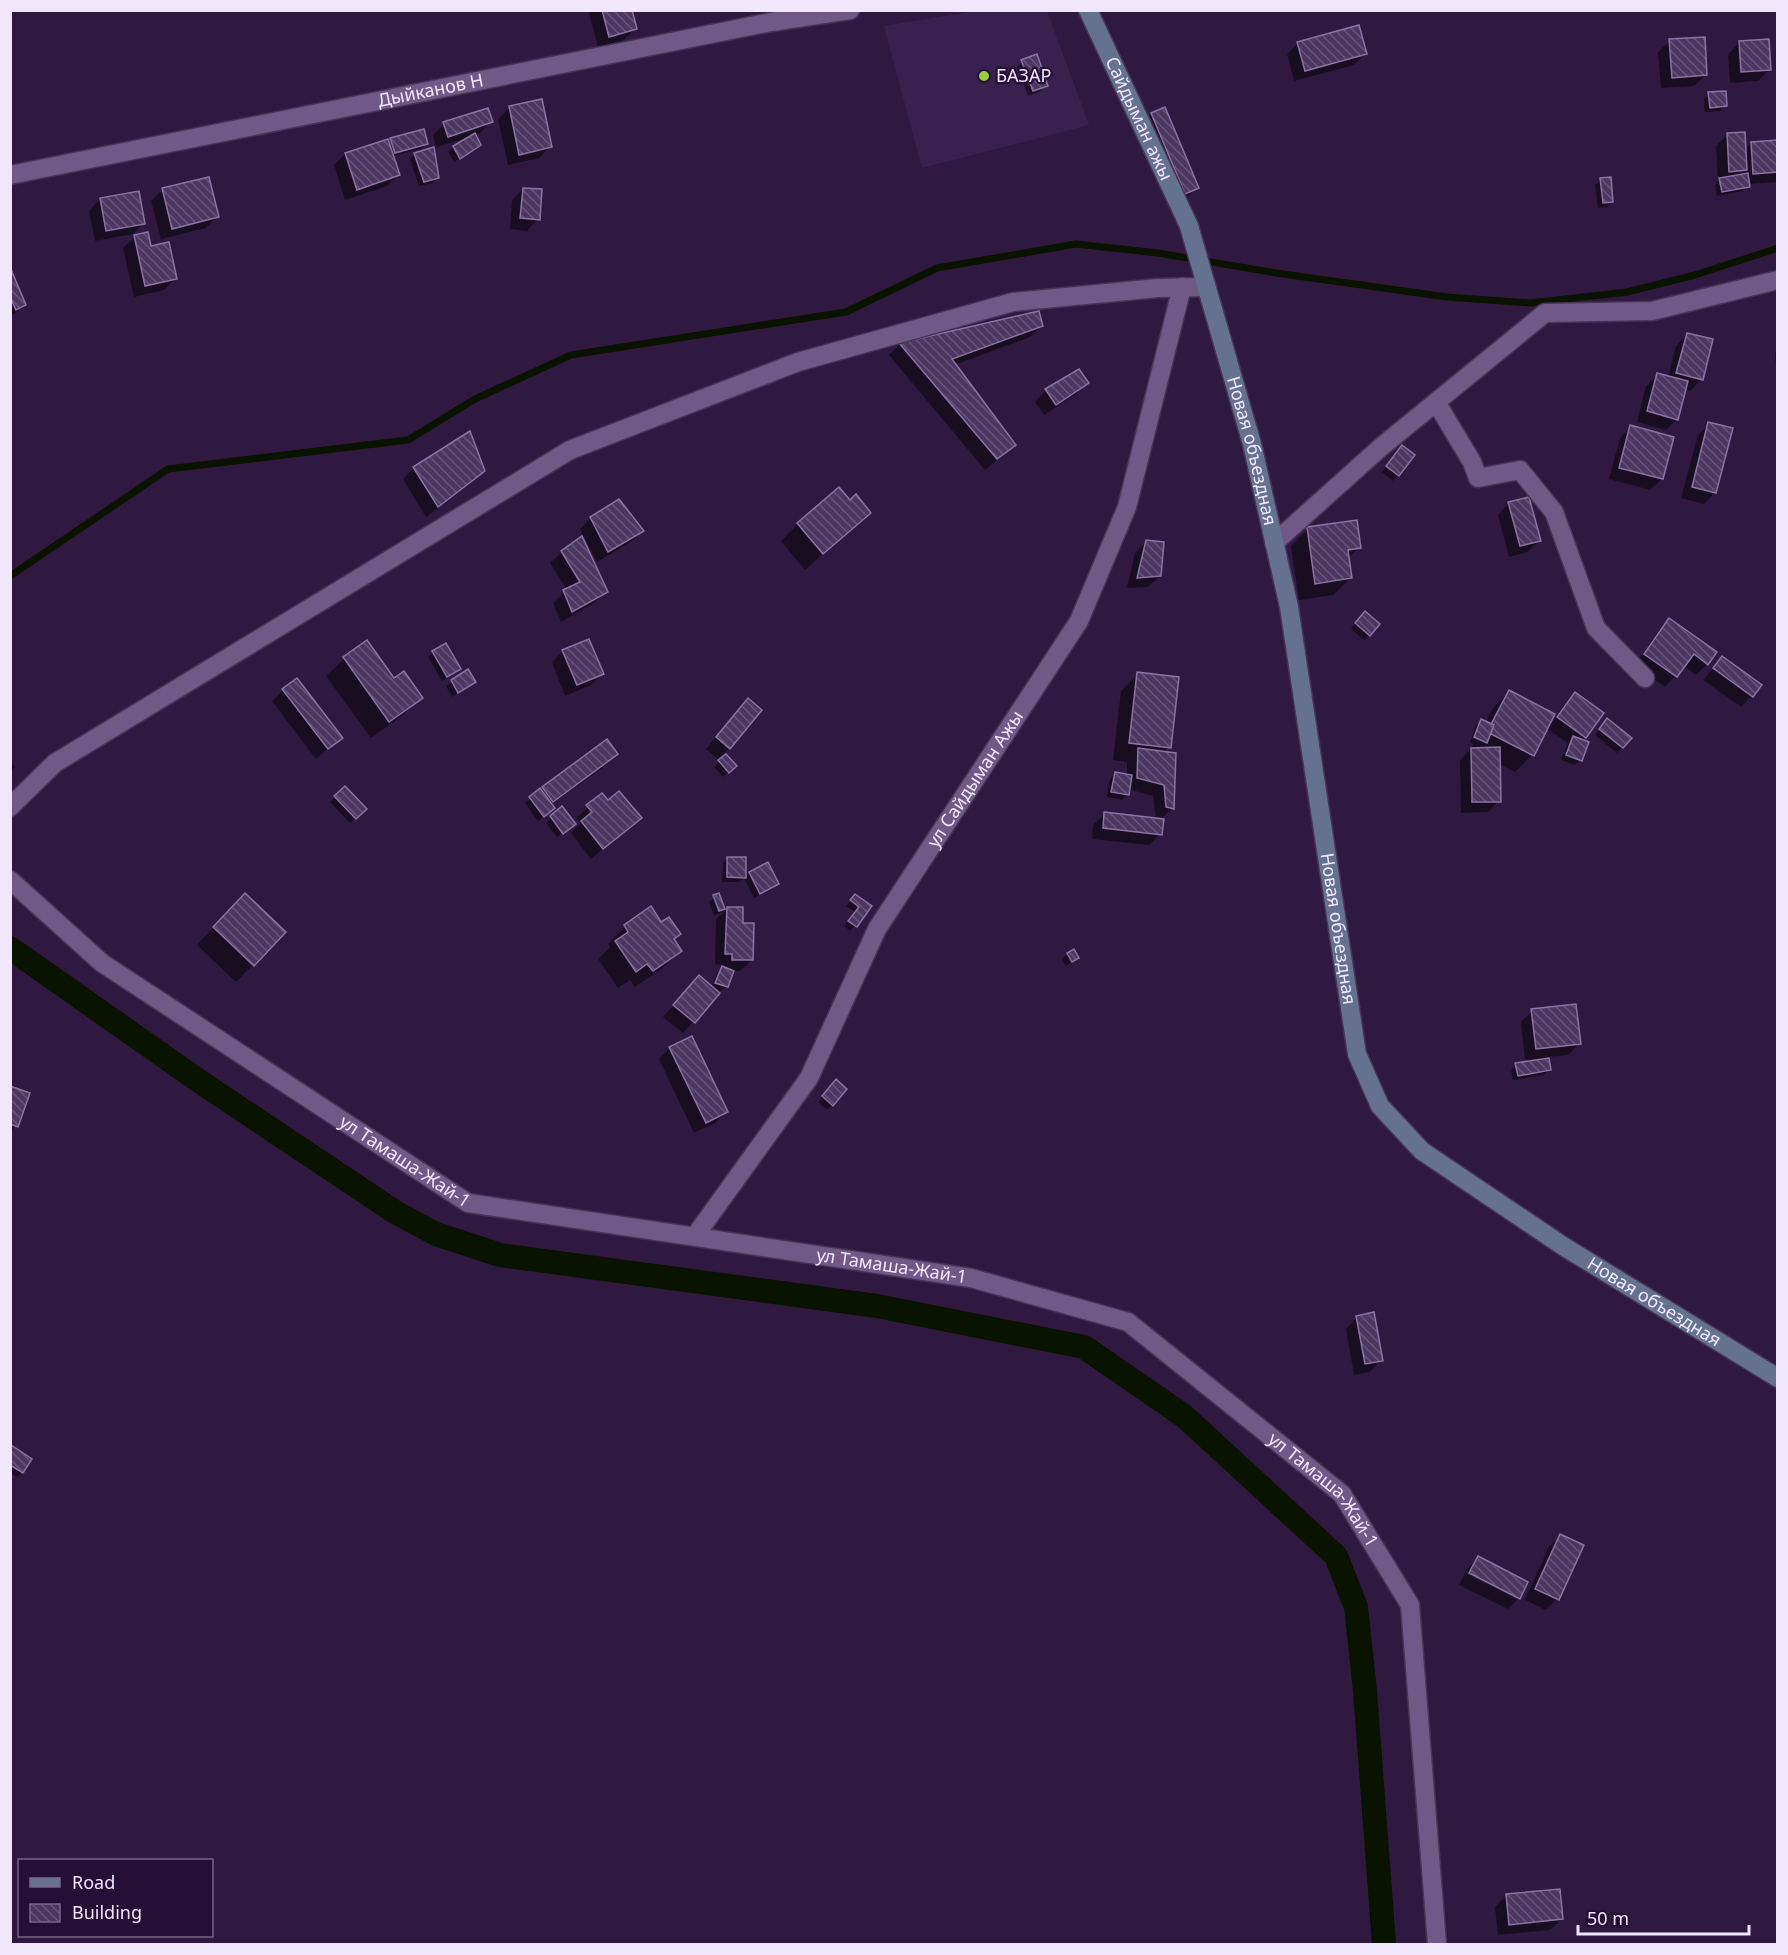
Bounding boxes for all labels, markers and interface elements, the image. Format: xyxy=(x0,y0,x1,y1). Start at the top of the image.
street label: Сайдыман ажы xyxy=(1100,53,1179,184)
place label: БАЗАР xyxy=(996,63,1051,87)
street label: Дыйканов Н xyxy=(375,67,485,112)
marker: БАЗАР xyxy=(977,69,991,83)
street label: Новая объездная xyxy=(1222,373,1283,527)
street label: ул Сайдыман Ажы xyxy=(921,705,1028,852)
street label: Новая объездная xyxy=(1316,851,1362,1006)
street label: ул Тамаша-Жай-1 xyxy=(335,1109,475,1212)
street label: ул Тамаша-Жай-1 xyxy=(815,1242,969,1288)
street label: Новая объездная xyxy=(1583,1251,1726,1351)
street label: ул Тамаша-Жай-1 xyxy=(1264,1426,1385,1551)
legend xyxy=(18,1859,213,1937)
text: Road xyxy=(72,1870,115,1894)
scale bar xyxy=(1578,1898,1749,1936)
text: Building xyxy=(72,1900,142,1924)
text: 50 m xyxy=(1587,1906,1629,1930)

